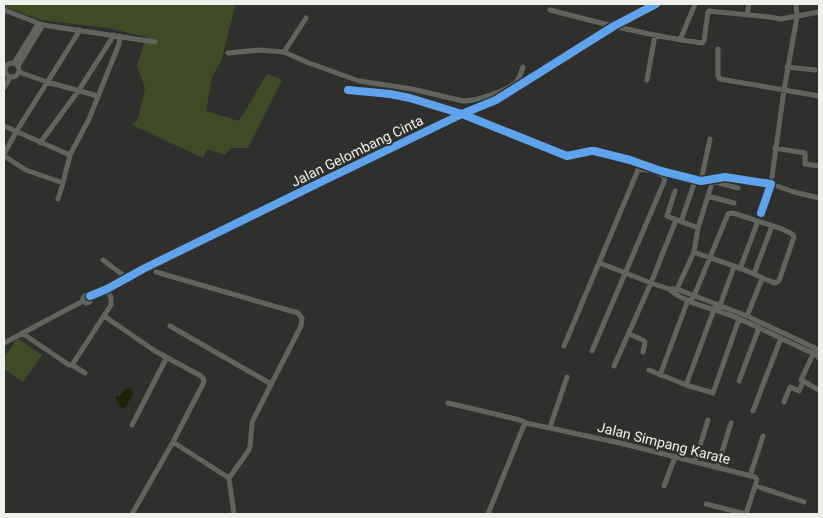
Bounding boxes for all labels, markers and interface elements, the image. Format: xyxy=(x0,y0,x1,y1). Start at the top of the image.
street label: Jalan Gelombang Cinta xyxy=(288,112,426,190)
street label: Jalan Simpang Karate xyxy=(596,419,732,467)

